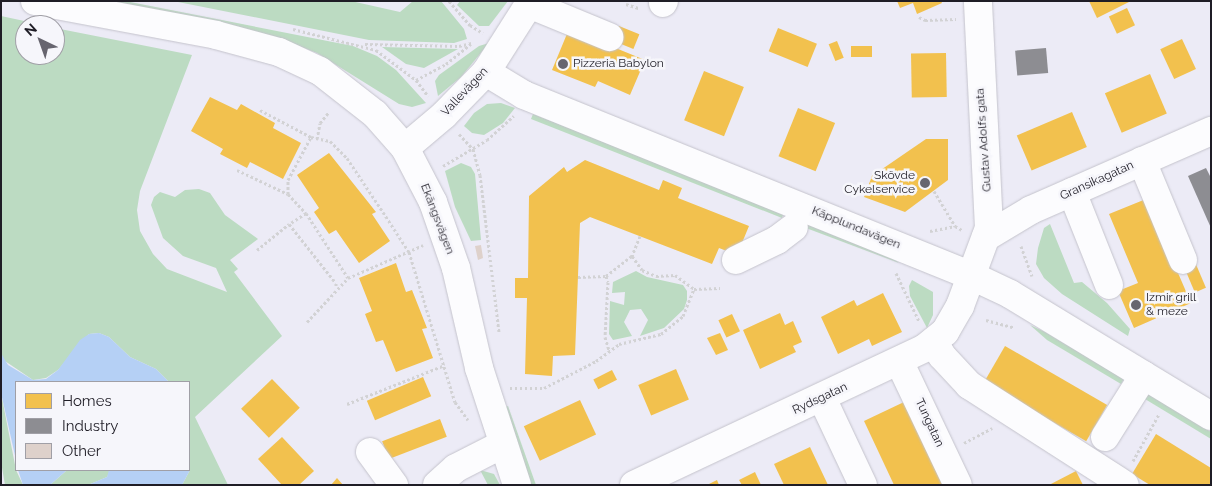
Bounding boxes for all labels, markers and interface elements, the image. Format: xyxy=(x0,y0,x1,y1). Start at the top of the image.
north arrow xyxy=(15,15,65,65)
text: N xyxy=(21,20,40,39)
place label: Pizzeria Babylon xyxy=(573,57,664,71)
marker: Pizzeria Babylon xyxy=(557,58,569,70)
street label: Vallevägen xyxy=(439,65,491,119)
street label: Gustav Adolfs gata xyxy=(973,87,995,193)
street label: Gransikagatan xyxy=(1058,158,1136,204)
place label: Skövde Cykelservice xyxy=(844,169,915,197)
marker: Skövde Cykelservice xyxy=(919,177,931,189)
street label: Ekängsvägen xyxy=(417,182,457,256)
street label: Käpplundavägen xyxy=(809,204,903,252)
place label: Izmir grill & meze xyxy=(1146,291,1197,319)
marker: Izmir grill & meze xyxy=(1130,299,1142,311)
street label: Rydsgatan xyxy=(790,380,850,418)
legend xyxy=(15,381,190,471)
text: Homes xyxy=(62,392,112,410)
street label: Tungatan xyxy=(912,396,946,450)
text: Industry xyxy=(62,417,118,435)
text: Other xyxy=(62,442,101,460)

